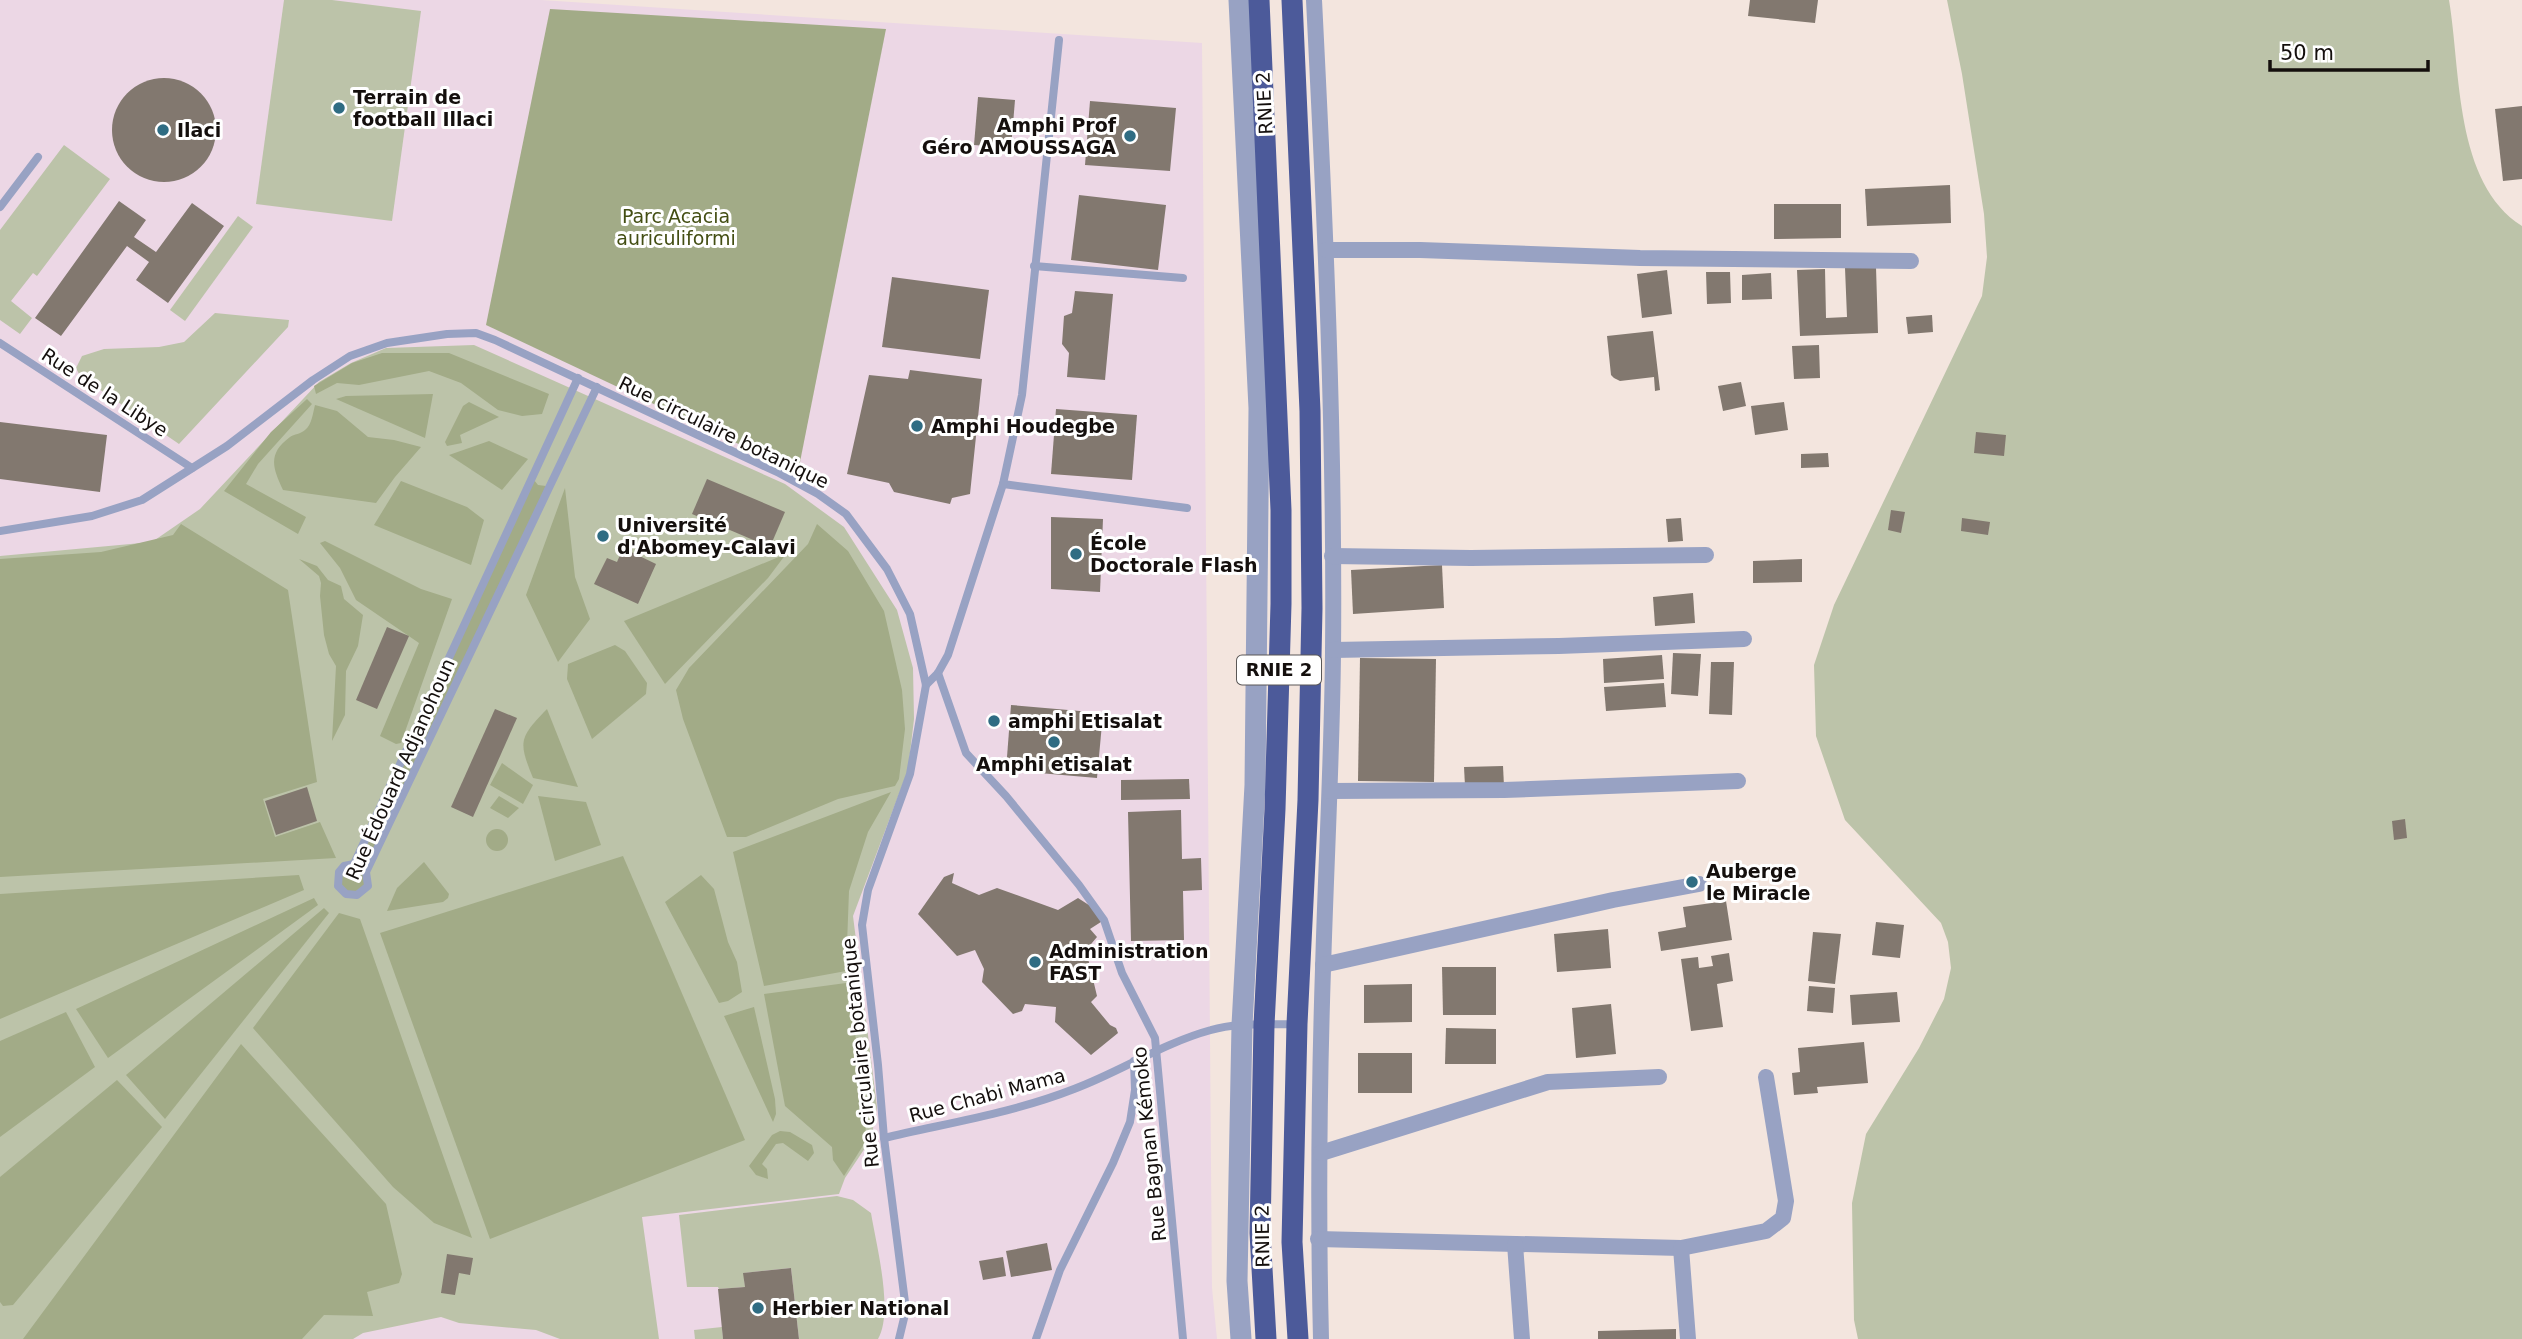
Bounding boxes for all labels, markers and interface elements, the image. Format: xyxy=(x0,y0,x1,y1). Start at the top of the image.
scale bar xyxy=(2270,28,2428,72)
text: 50 m xyxy=(2280,41,2334,65)
street label: RNIE 2 xyxy=(1251,71,1277,135)
place label: Terrain de football Illaci xyxy=(353,86,493,130)
marker: Terrain de football Illaci xyxy=(331,100,347,116)
place label: Amphi Prof Géro AMOUSSAGA xyxy=(922,114,1117,158)
place label: Ilaci xyxy=(177,119,221,141)
marker: Ilaci xyxy=(155,122,171,138)
marker: Amphi Prof Géro AMOUSSAGA xyxy=(1122,128,1138,144)
park label: Parc Acacia auriculiformi xyxy=(616,205,736,249)
street label: Rue de la Libye xyxy=(38,343,172,441)
street label: Rue circulaire botanique xyxy=(615,371,833,493)
place label: Amphi Houdegbe xyxy=(931,415,1115,437)
marker: Amphi Houdegbe xyxy=(909,418,925,434)
place label: Université d'Abomey-Calavi xyxy=(617,514,796,558)
marker: Université d'Abomey-Calavi xyxy=(595,528,611,544)
place label: École Doctorale Flash xyxy=(1090,532,1258,576)
marker: École Doctorale Flash xyxy=(1068,546,1084,562)
street label: Rue Édouard Adjanohoun xyxy=(341,655,459,883)
road number: RNIE 2 xyxy=(1237,656,1321,684)
place label: amphi Etisalat xyxy=(1008,710,1162,732)
marker: amphi Etisalat xyxy=(986,713,1002,729)
marker: Amphi etisalat xyxy=(1046,734,1062,750)
place label: Amphi etisalat xyxy=(976,753,1132,775)
place label: Auberge le Miracle xyxy=(1706,860,1810,904)
marker: Auberge le Miracle xyxy=(1684,874,1700,890)
street label: Rue circulaire botanique xyxy=(837,937,883,1169)
place label: Administration FAST xyxy=(1049,940,1208,984)
marker: Administration FAST xyxy=(1027,954,1043,970)
street label: Rue Bagnan Kémoko xyxy=(1128,1045,1170,1243)
street label: Rue Chabi Mama xyxy=(907,1064,1067,1126)
street label: RNIE 2 xyxy=(1250,1204,1274,1268)
place label: Herbier National xyxy=(772,1297,949,1319)
marker: Herbier National xyxy=(750,1300,766,1316)

